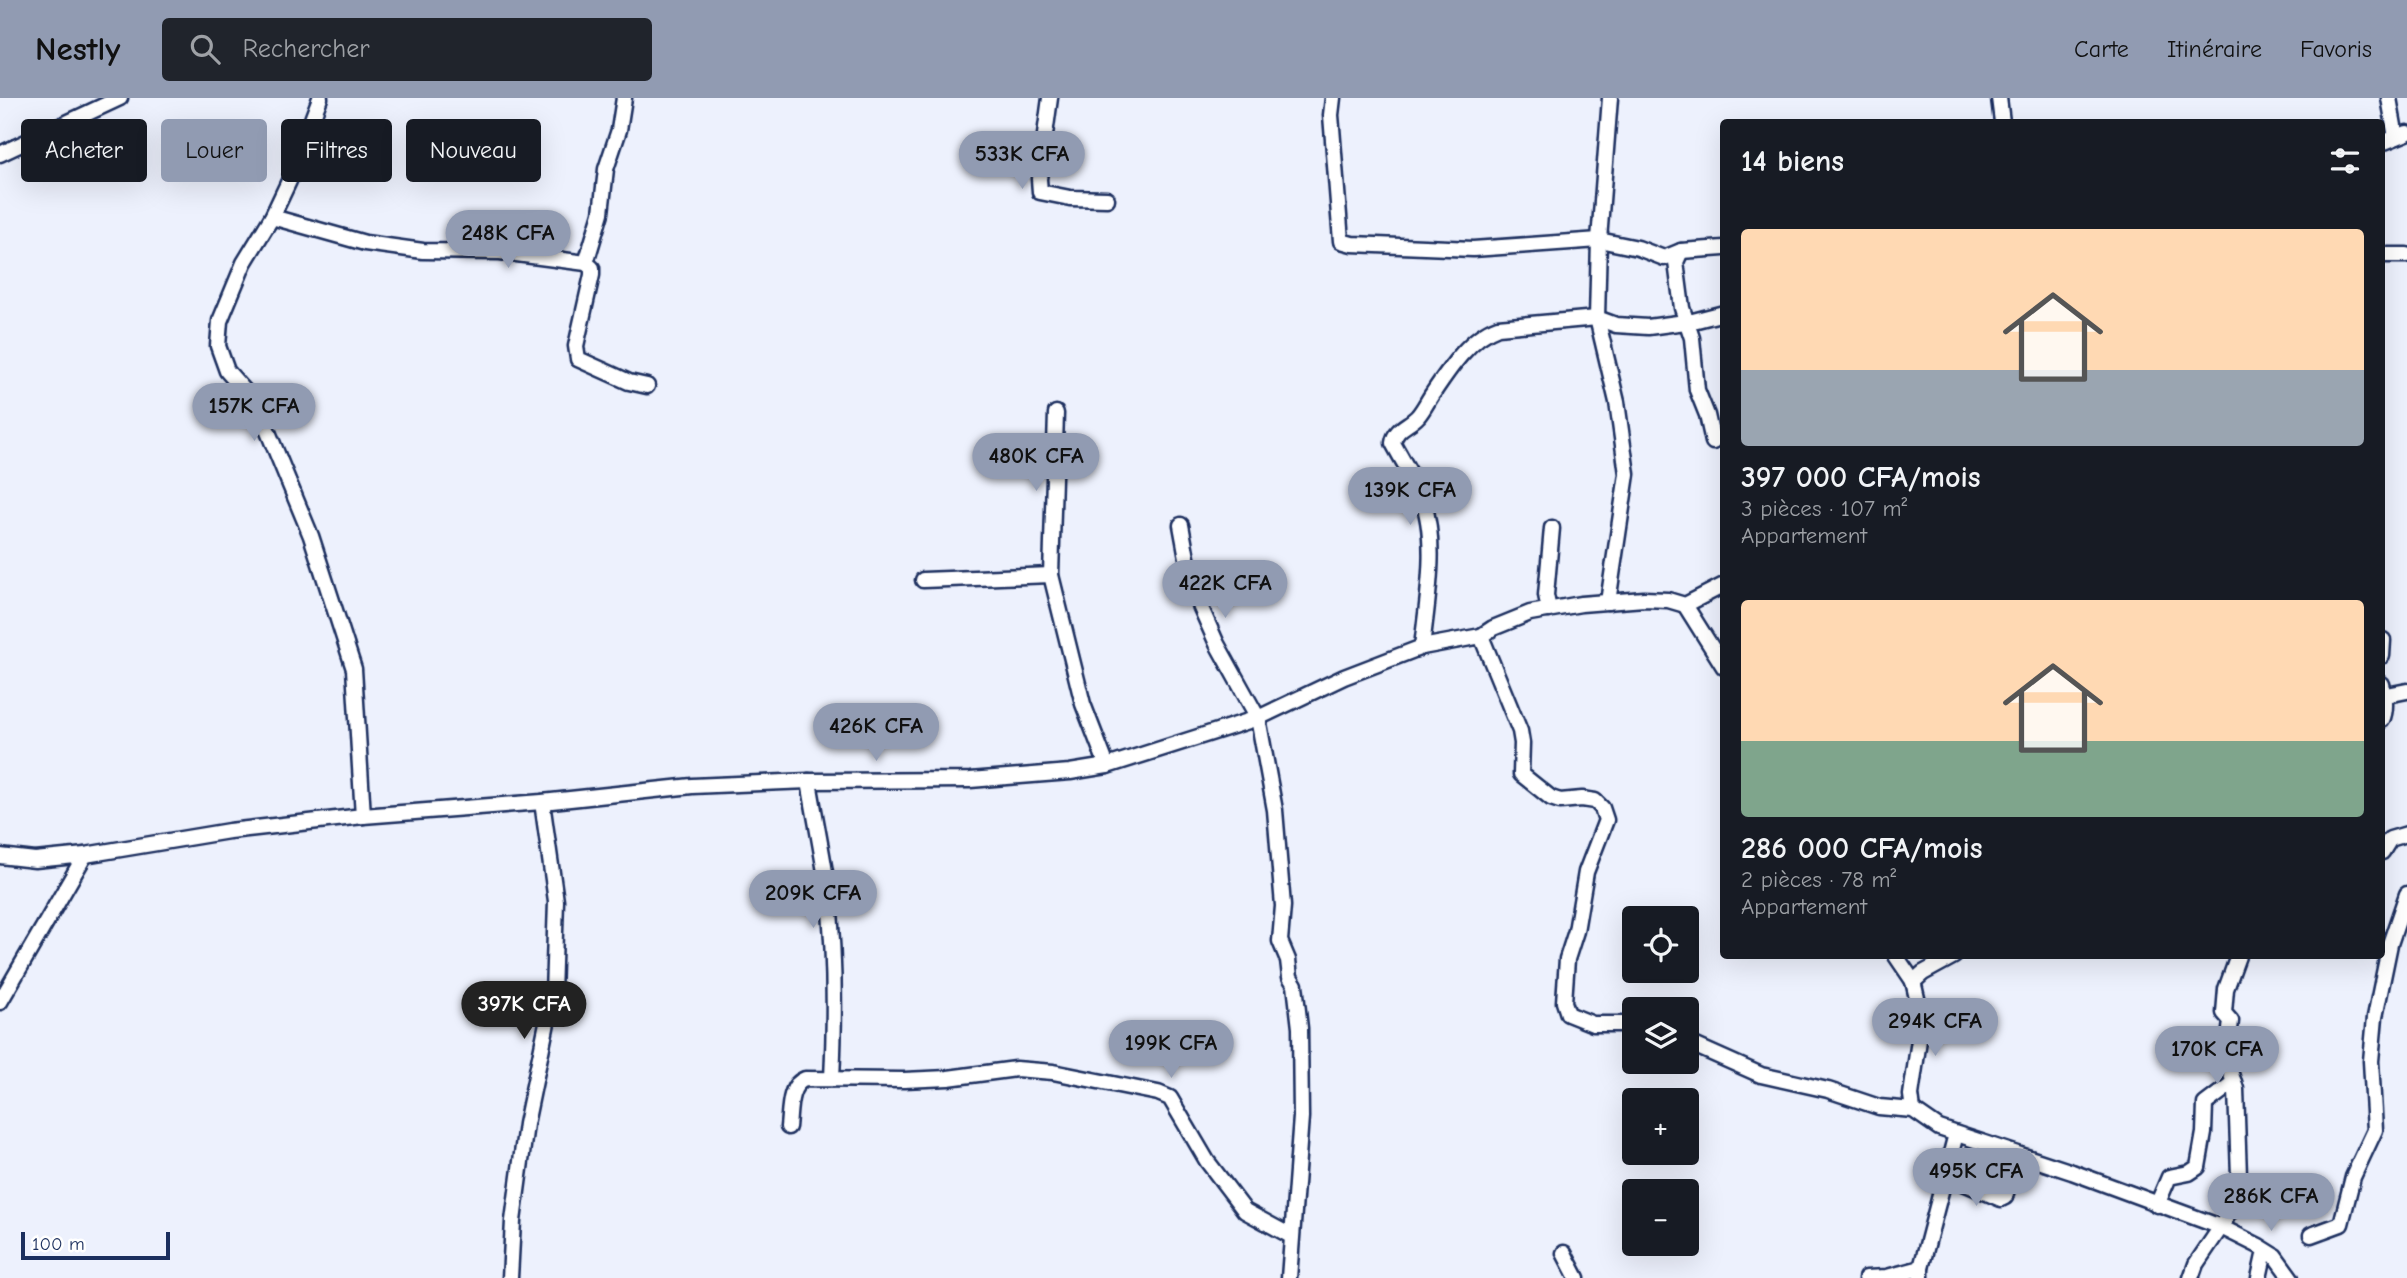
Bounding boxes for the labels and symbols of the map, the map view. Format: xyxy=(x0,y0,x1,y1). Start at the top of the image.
pin: 533K CFA xyxy=(950,132,1094,191)
pin: 248K CFA xyxy=(436,211,580,270)
pin: 157K CFA xyxy=(182,384,326,443)
pin: 480K CFA xyxy=(964,434,1108,493)
pin: 139K CFA xyxy=(1338,468,1482,527)
pin: 422K CFA xyxy=(1153,560,1297,620)
pin: 426K CFA xyxy=(804,704,948,763)
pin: 209K CFA xyxy=(741,870,885,930)
pin: 397K CFA xyxy=(452,982,596,1041)
pin: 294K CFA xyxy=(1863,998,2007,1058)
pin: 199K CFA xyxy=(1099,1020,1243,1080)
pin: 170K CFA xyxy=(2145,1026,2289,1086)
pin: 495K CFA xyxy=(1904,1148,2048,1208)
pin: 286K CFA xyxy=(2199,1174,2343,1233)
scale bar xyxy=(21,1229,170,1261)

